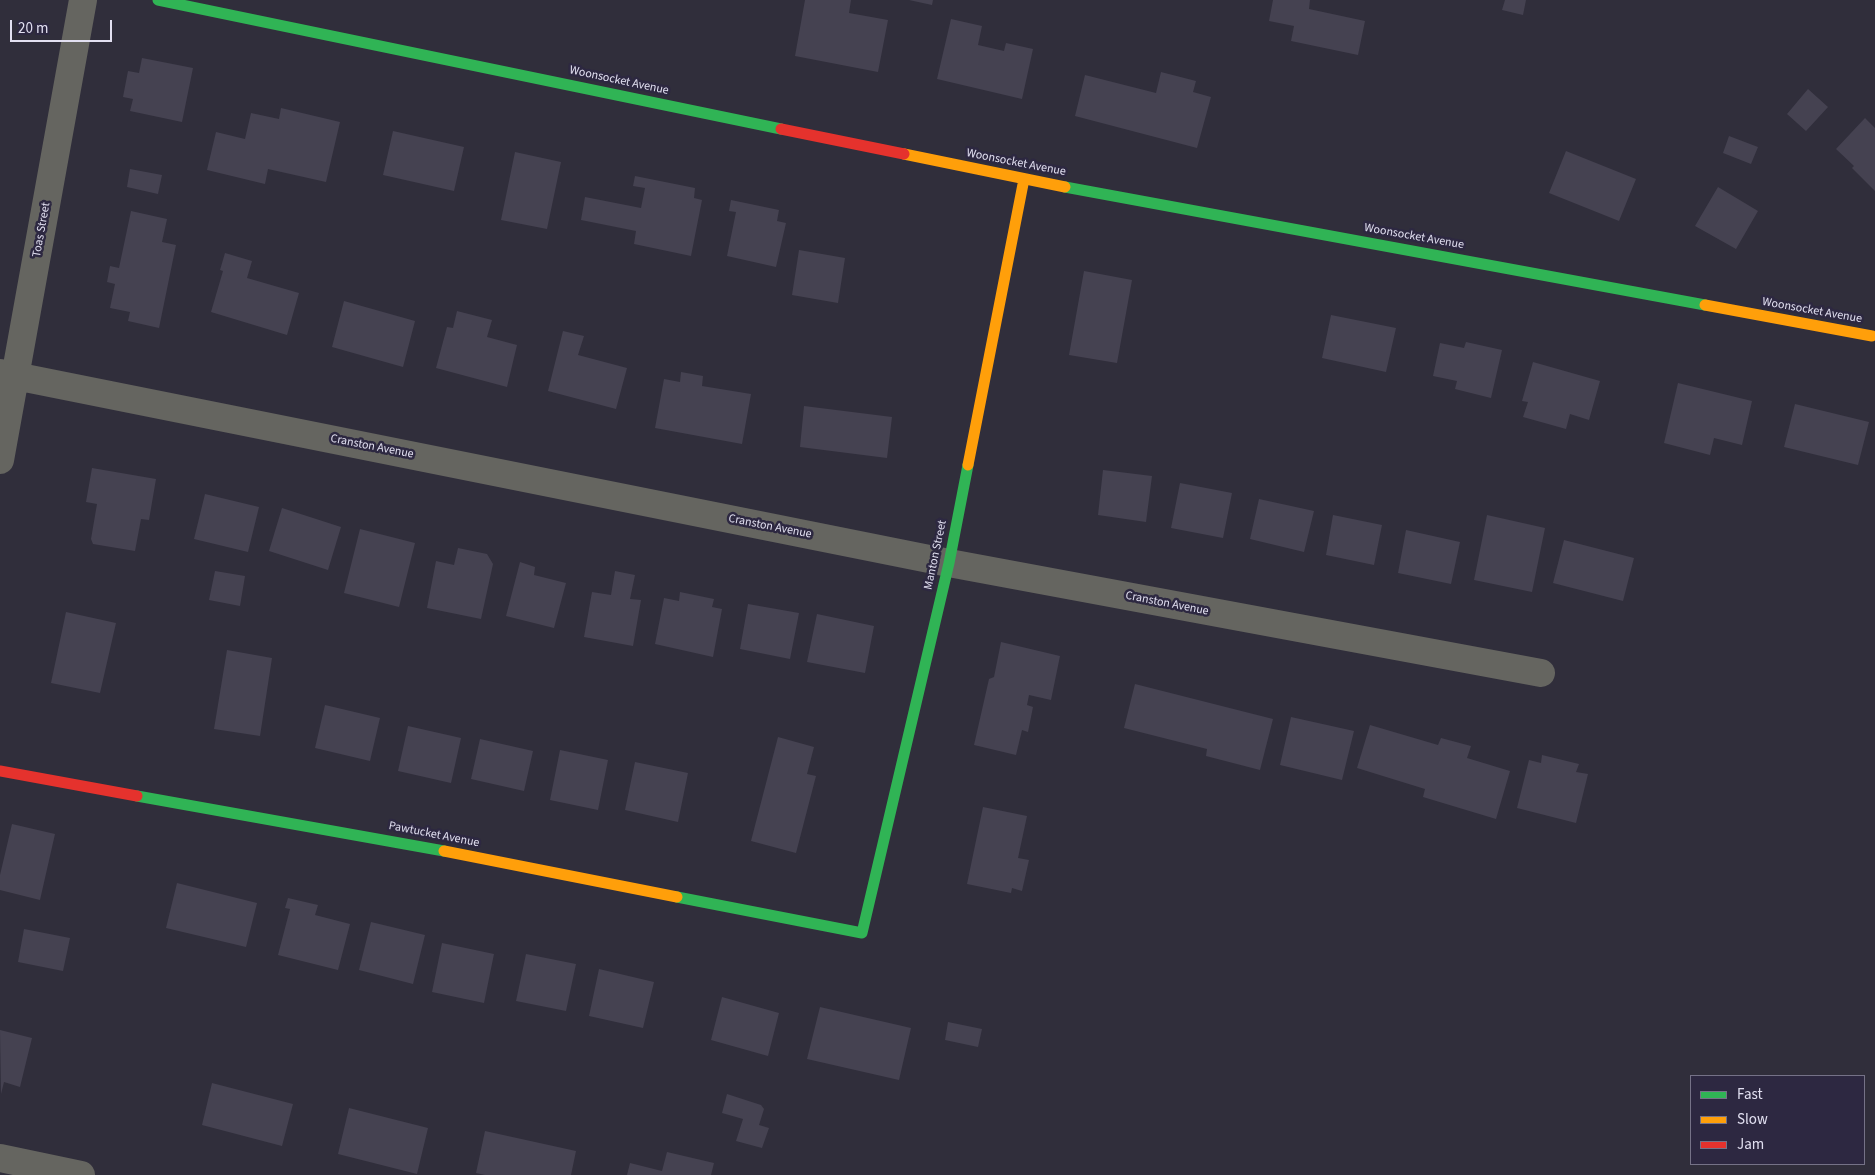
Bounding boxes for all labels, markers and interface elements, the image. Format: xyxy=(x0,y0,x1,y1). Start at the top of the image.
scale bar xyxy=(12,10,115,42)
text: 20 m xyxy=(18,18,48,39)
street label: Woonsocket Avenue xyxy=(568,63,670,99)
street label: Woonsocket Avenue xyxy=(965,146,1067,180)
street label: Toas Street xyxy=(30,201,54,259)
street label: Woonsocket Avenue xyxy=(1363,221,1465,253)
street label: Woonsocket Avenue xyxy=(1761,295,1863,327)
street label: Cranston Avenue xyxy=(329,432,415,462)
street label: Cranston Avenue xyxy=(727,512,813,542)
street label: Manton Street xyxy=(922,519,950,591)
street label: Cranston Avenue xyxy=(1124,589,1210,619)
street label: Pawtucket Avenue xyxy=(387,819,481,851)
legend xyxy=(1690,1075,1865,1165)
text: Fast xyxy=(1737,1084,1763,1105)
text: Slow xyxy=(1737,1109,1768,1130)
text: Jam xyxy=(1737,1134,1764,1155)

